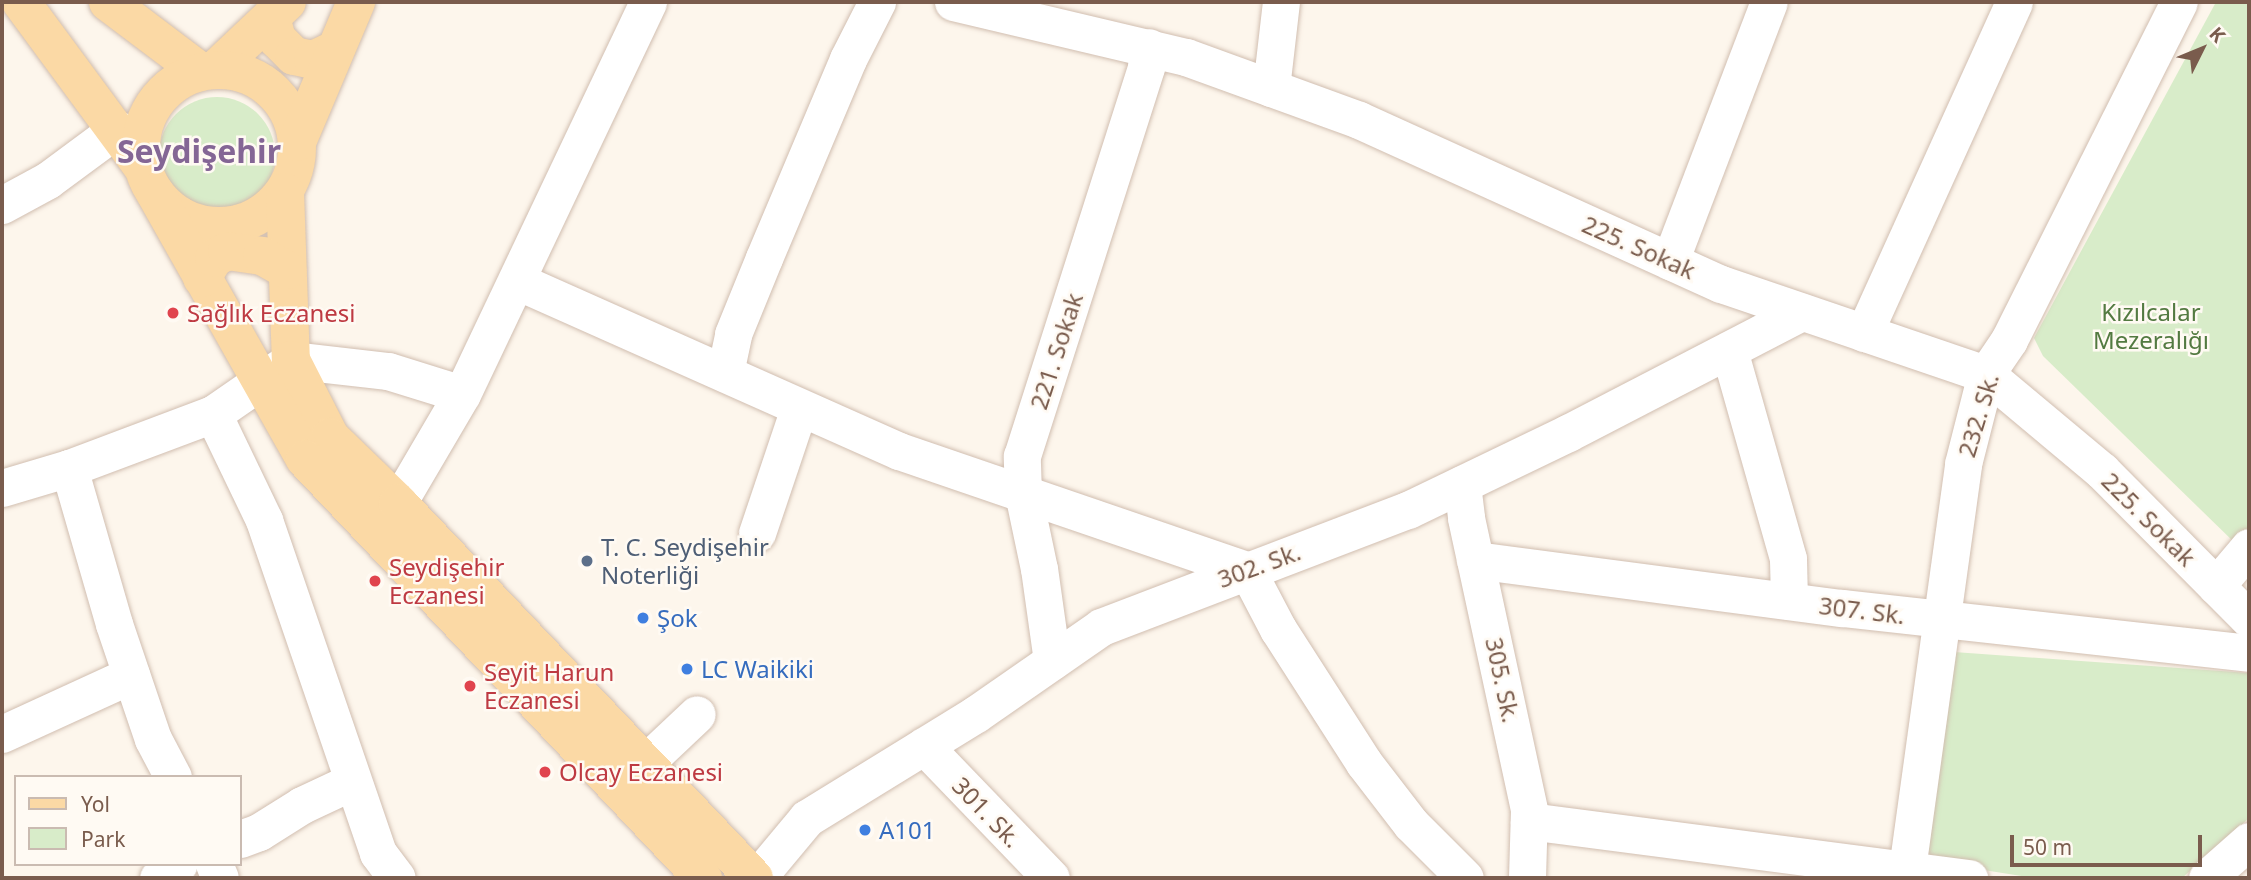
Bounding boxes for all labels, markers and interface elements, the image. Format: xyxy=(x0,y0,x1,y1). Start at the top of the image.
north arrow xyxy=(2167,14,2237,84)
text: K xyxy=(2204,21,2231,48)
district label: Seydişehir xyxy=(117,132,281,170)
street label: 225. Sokak xyxy=(1578,209,1700,285)
street label: 221. Sokak xyxy=(1024,289,1088,413)
park label: Kızılcalar Mezeralığı xyxy=(2093,298,2209,354)
place label: Sağlık Eczanesi xyxy=(187,299,356,327)
marker: Sağlık Eczanesi xyxy=(165,305,181,321)
street label: 232. Sk. xyxy=(1952,370,2004,460)
street label: 225. Sokak xyxy=(2096,466,2202,572)
place label: T. C. Seydişehir Noterliği xyxy=(601,533,769,589)
street label: 302. Sk. xyxy=(1214,537,1304,593)
place label: Seydişehir Eczanesi xyxy=(389,553,504,609)
marker: T. C. Seydişehir Noterliği xyxy=(579,553,595,569)
marker: Seydişehir Eczanesi xyxy=(367,573,383,589)
street label: 307. Sk. xyxy=(1817,590,1907,630)
place label: Şok xyxy=(657,604,698,632)
marker: Şok xyxy=(635,610,651,626)
street label: 305. Sk. xyxy=(1480,635,1526,725)
place label: LC Waikiki xyxy=(701,655,814,683)
place label: Seyit Harun Eczanesi xyxy=(484,658,614,714)
marker: LC Waikiki xyxy=(679,661,695,677)
marker: Seyit Harun Eczanesi xyxy=(462,678,478,694)
place label: Olcay Eczanesi xyxy=(559,758,723,786)
marker: Olcay Eczanesi xyxy=(537,764,553,780)
street label: 301. Sk. xyxy=(947,771,1027,853)
legend xyxy=(14,775,242,866)
text: Yol xyxy=(81,790,110,818)
place label: A101 xyxy=(879,816,936,844)
scale bar xyxy=(2013,820,2206,864)
marker: A101 xyxy=(857,822,873,838)
text: Park xyxy=(81,825,125,853)
text: 50 m xyxy=(2023,833,2072,861)

